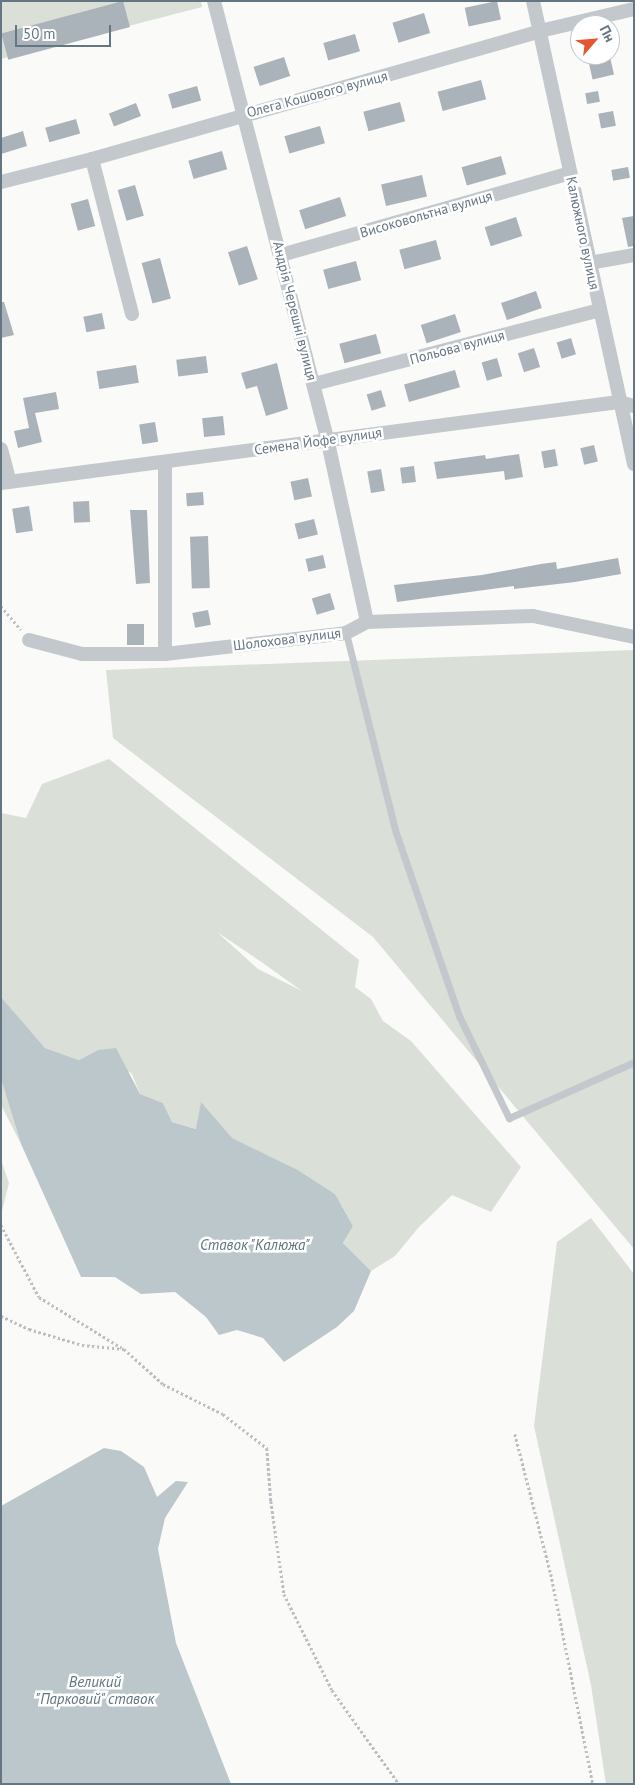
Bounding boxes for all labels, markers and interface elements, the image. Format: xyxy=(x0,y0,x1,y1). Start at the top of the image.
scale bar xyxy=(18,15,114,47)
north arrow xyxy=(570,15,620,65)
text: Пн xyxy=(596,22,619,45)
text: 50 m xyxy=(23,24,56,43)
street label: Олега Кошового вулиця xyxy=(245,67,389,121)
street label: Калюжного вулиця xyxy=(563,175,603,291)
street label: Високовольтна вулиця xyxy=(358,187,494,241)
street label: Андрія Черешні вулиця xyxy=(270,240,320,382)
street label: Польова вулиця xyxy=(408,326,506,368)
street label: Семена Йофе вулиця xyxy=(253,424,383,458)
street label: Шолохова вулиця xyxy=(232,624,342,654)
water label: Ставок "Калюжа" xyxy=(199,1236,311,1254)
water label: Великий "Парковий" ставок xyxy=(35,1672,155,1707)

